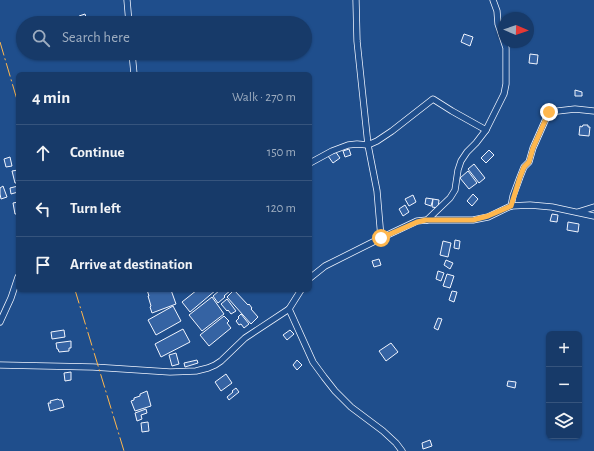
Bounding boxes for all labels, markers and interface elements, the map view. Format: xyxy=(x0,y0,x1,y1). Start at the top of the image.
north arrow xyxy=(498,12,534,48)
search box xyxy=(16,16,312,60)
icon: search xyxy=(30,27,52,49)
text: Search here xyxy=(62,30,130,45)
text: 4 min xyxy=(32,89,70,106)
text: Walk · 270 m xyxy=(232,91,296,104)
route end xyxy=(540,103,558,121)
icon: ahead xyxy=(32,142,54,164)
text: Continue xyxy=(70,145,125,160)
text: 150 m xyxy=(267,146,296,159)
icon: left xyxy=(32,198,54,220)
text: Turn left xyxy=(70,201,121,216)
text: 120 m xyxy=(266,202,296,215)
route start xyxy=(372,229,390,247)
icon: arrive xyxy=(32,254,54,276)
text: Arrive at destination xyxy=(70,257,193,272)
map controls xyxy=(546,331,582,439)
button: + xyxy=(546,331,582,367)
button: − xyxy=(546,367,582,403)
button: layers xyxy=(546,403,582,439)

